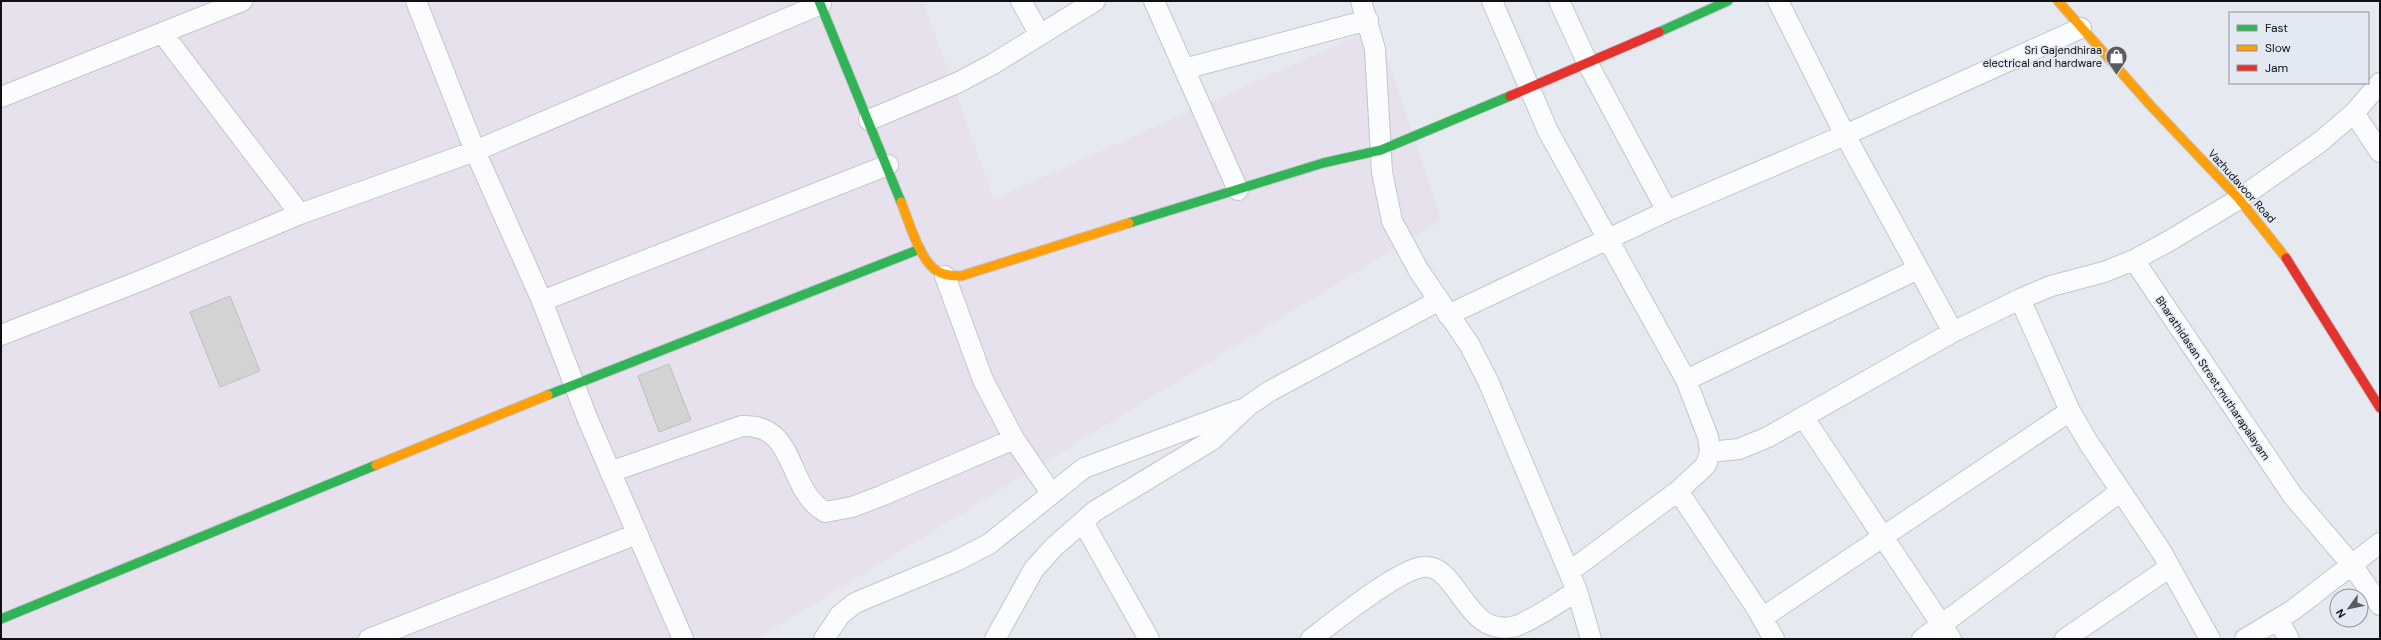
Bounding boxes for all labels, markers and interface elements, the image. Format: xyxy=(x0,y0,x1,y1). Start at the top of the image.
legend xyxy=(2229,12,2369,84)
text: Fast xyxy=(2265,20,2288,36)
text: Slow xyxy=(2265,40,2291,56)
place label: Sri Gajendhiraa electrical and hardware xyxy=(1983,43,2102,70)
shop icon: Sri Gajendhiraa electrical and hardware xyxy=(2104,43,2130,76)
text: Jam xyxy=(2265,60,2288,76)
street label: Vazhudavoor Road xyxy=(2205,146,2279,226)
street label: Bharathidasan Street,mutharapalayam xyxy=(2153,293,2273,463)
north arrow xyxy=(2329,588,2369,628)
text: N xyxy=(2333,606,2349,621)

